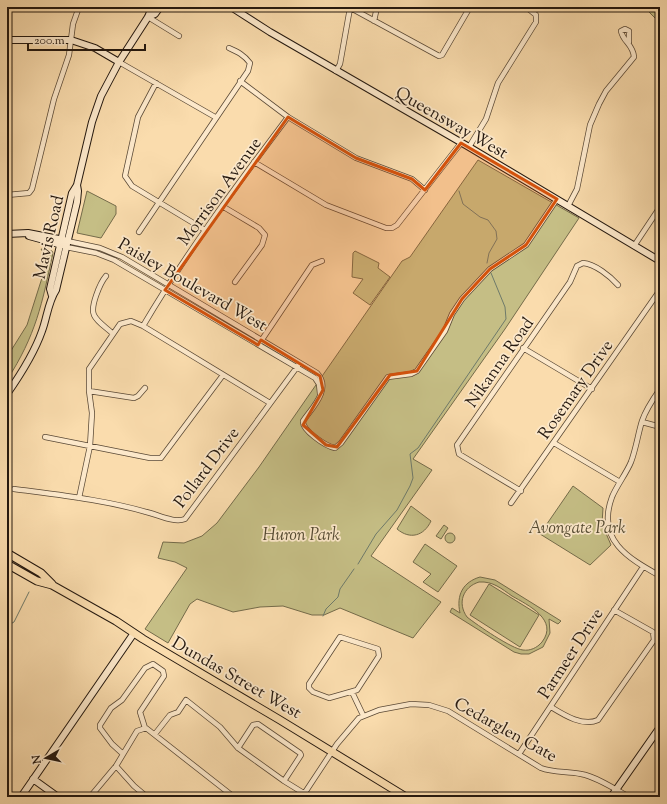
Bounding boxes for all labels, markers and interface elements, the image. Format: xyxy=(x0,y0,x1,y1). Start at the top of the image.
scale bar xyxy=(28,26,145,52)
text: 200 m xyxy=(34,32,65,50)
street label: Queensway West xyxy=(390,82,512,166)
street label: Morrison Avenue xyxy=(173,133,268,251)
street label: Mavis Road xyxy=(29,193,71,282)
street label: Paisley Boulevard West xyxy=(113,233,271,338)
street label: Nikanna Road xyxy=(461,313,541,413)
street label: Rosemary Drive xyxy=(533,335,620,445)
street label: Pollard Drive xyxy=(169,423,246,514)
park label: Avongate Park xyxy=(528,517,626,541)
park label: Huron Park xyxy=(262,524,340,548)
street label: Parmeer Drive xyxy=(533,604,610,704)
street label: Dundas Street West xyxy=(167,632,305,726)
street label: Cedarglen Gate xyxy=(449,692,561,769)
north arrow xyxy=(26,738,66,778)
text: N xyxy=(28,754,46,766)

